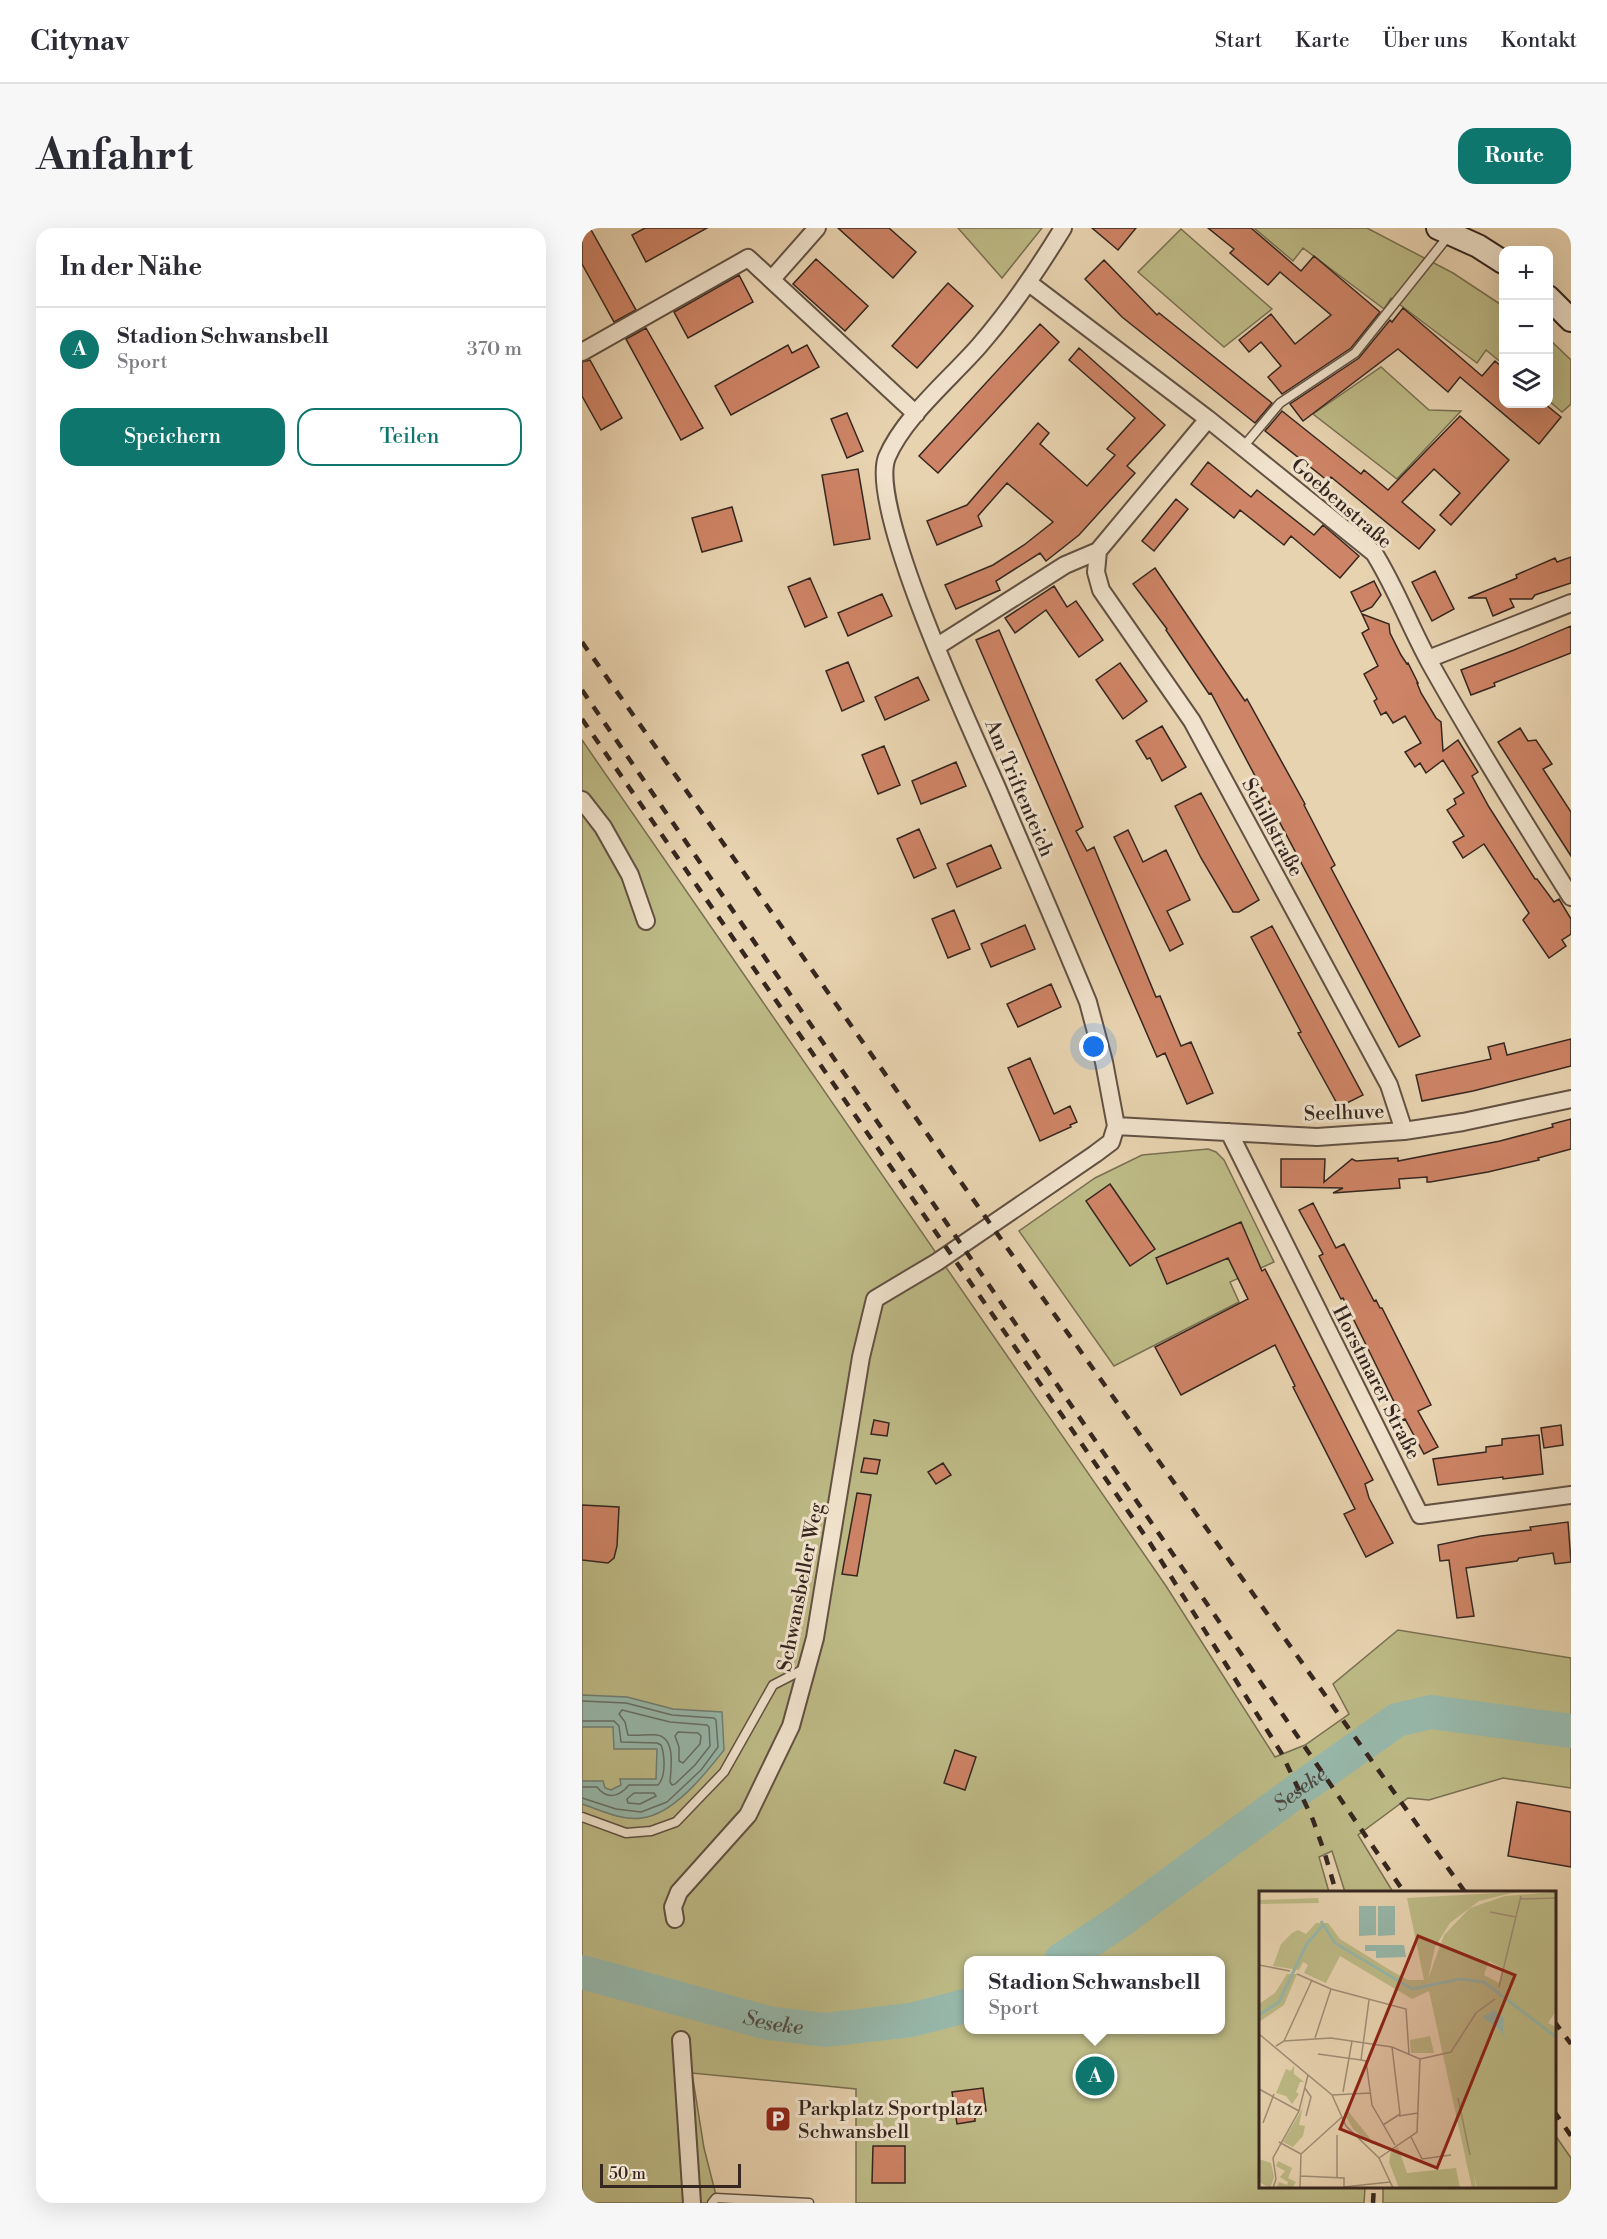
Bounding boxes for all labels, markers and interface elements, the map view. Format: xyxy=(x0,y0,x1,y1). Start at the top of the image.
text: Citynav xyxy=(30,24,129,59)
text: Start xyxy=(1215,28,1262,54)
text: Karte xyxy=(1295,28,1350,54)
text: Über uns xyxy=(1383,28,1468,54)
text: Kontakt xyxy=(1501,28,1577,54)
button: Route xyxy=(1458,128,1571,184)
text: Anfahrt xyxy=(36,130,193,183)
map controls xyxy=(1499,246,1553,408)
button: + xyxy=(1499,246,1553,300)
text: In der Nähe xyxy=(60,251,202,283)
button: − xyxy=(1499,300,1553,354)
text: Stadion Schwansbell xyxy=(117,323,329,350)
text: A xyxy=(72,337,87,362)
text: 370 m xyxy=(467,337,522,362)
text: Sport xyxy=(117,350,168,375)
button: layers xyxy=(1499,354,1553,408)
button: Speichern xyxy=(60,408,285,466)
button: Teilen xyxy=(297,408,522,466)
street label: Goebenstraße xyxy=(1285,454,1397,555)
street label: Am Triftenteich xyxy=(978,715,1059,861)
street label: Schillstraße xyxy=(1235,774,1308,881)
your location xyxy=(1079,1032,1108,1061)
street label: Seelhuve xyxy=(1303,1100,1385,1127)
street label: Horstmarer Straße xyxy=(1326,1302,1425,1464)
street label: Schwansbeller Weg xyxy=(773,1500,830,1674)
water label: Seseke xyxy=(1268,1761,1333,1818)
inset map xyxy=(1259,1891,1556,2188)
popup xyxy=(964,1956,1225,2034)
text: Stadion Schwansbell xyxy=(989,1969,1200,1996)
text: Sport xyxy=(989,1996,1039,2021)
water label: Seseke xyxy=(740,2005,805,2041)
pin: A xyxy=(1076,2054,1114,2098)
place label: Parkplatz Sportplatz Schwansbell xyxy=(798,2097,983,2145)
parking icon: Parkplatz Sportplatz Schwansbell xyxy=(763,2104,793,2134)
scale bar xyxy=(600,2161,741,2188)
text: 50 m xyxy=(609,2164,646,2184)

